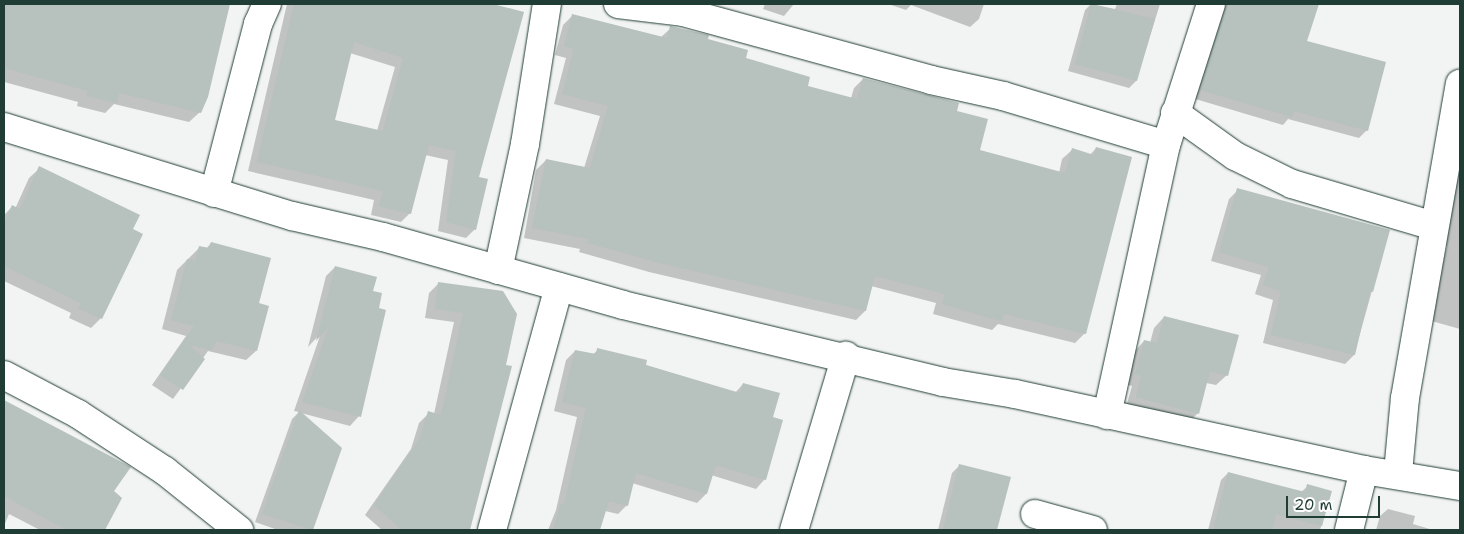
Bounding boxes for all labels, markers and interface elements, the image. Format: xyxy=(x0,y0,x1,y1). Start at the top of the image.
scale bar xyxy=(1289,486,1383,518)
text: 20 m xyxy=(1294,495,1333,515)

